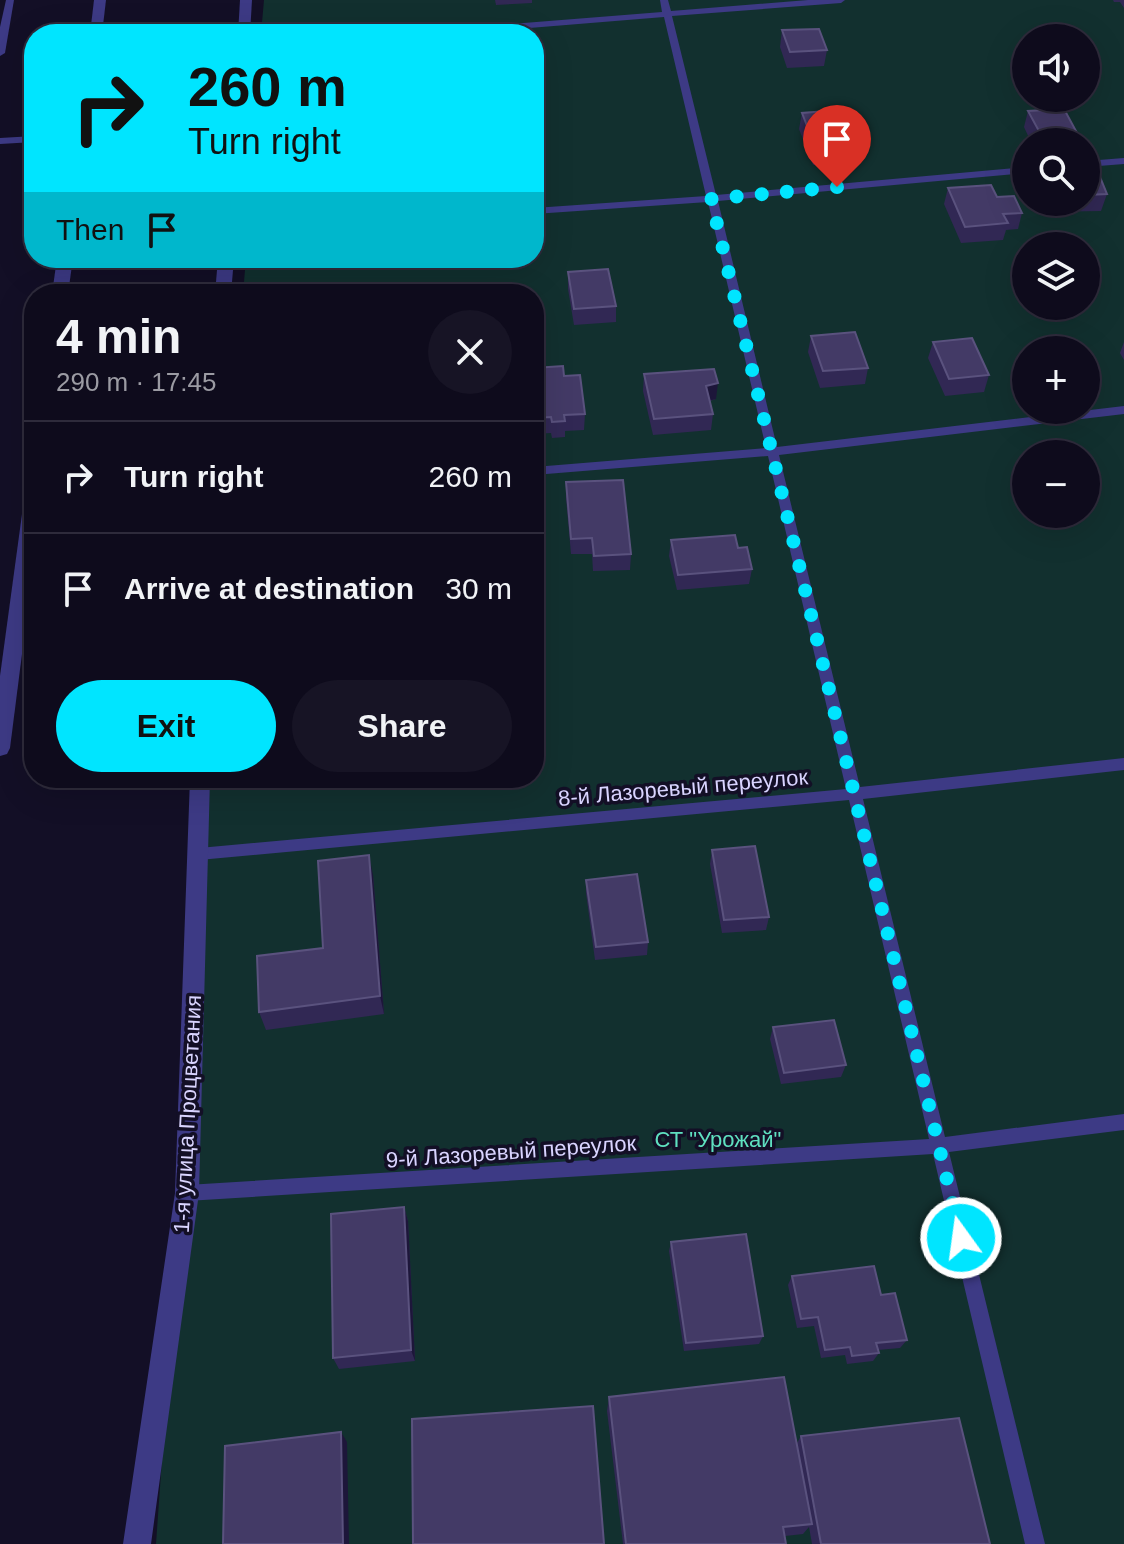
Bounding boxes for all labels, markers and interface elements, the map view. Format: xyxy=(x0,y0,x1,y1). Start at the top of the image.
map controls xyxy=(1012,24,1100,528)
button: sound xyxy=(1012,24,1100,112)
text: 260 m xyxy=(188,55,347,118)
icon: right xyxy=(56,56,160,160)
pin xyxy=(803,105,871,187)
icon: arrive xyxy=(815,117,859,161)
text: Turn right xyxy=(188,121,341,162)
button: search xyxy=(1012,128,1100,216)
icon: arrive xyxy=(140,208,184,252)
text: Then xyxy=(56,213,124,246)
button: layers xyxy=(1012,232,1100,320)
text: 4 min xyxy=(56,310,181,363)
button: close xyxy=(428,310,512,394)
button: + xyxy=(1012,336,1100,424)
text: 290 m · 17:45 xyxy=(56,367,216,397)
button: − xyxy=(1012,440,1100,528)
icon: right xyxy=(56,455,100,499)
text: Turn right xyxy=(124,460,263,493)
text: 260 m xyxy=(429,460,512,493)
icon: arrive xyxy=(56,567,100,611)
text: Arrive at destination xyxy=(124,572,414,605)
text: 30 m xyxy=(445,572,512,605)
button: Exit xyxy=(56,680,276,772)
button: Share xyxy=(292,680,512,772)
street label: 8-й Лазоревый переулок xyxy=(557,764,809,811)
street label: 1-я улица Процветания xyxy=(169,994,206,1234)
park label: СТ "Урожай" xyxy=(655,1127,781,1152)
street label: 9-й Лазоревый переулок xyxy=(385,1130,637,1173)
position arrow xyxy=(919,1196,1003,1280)

